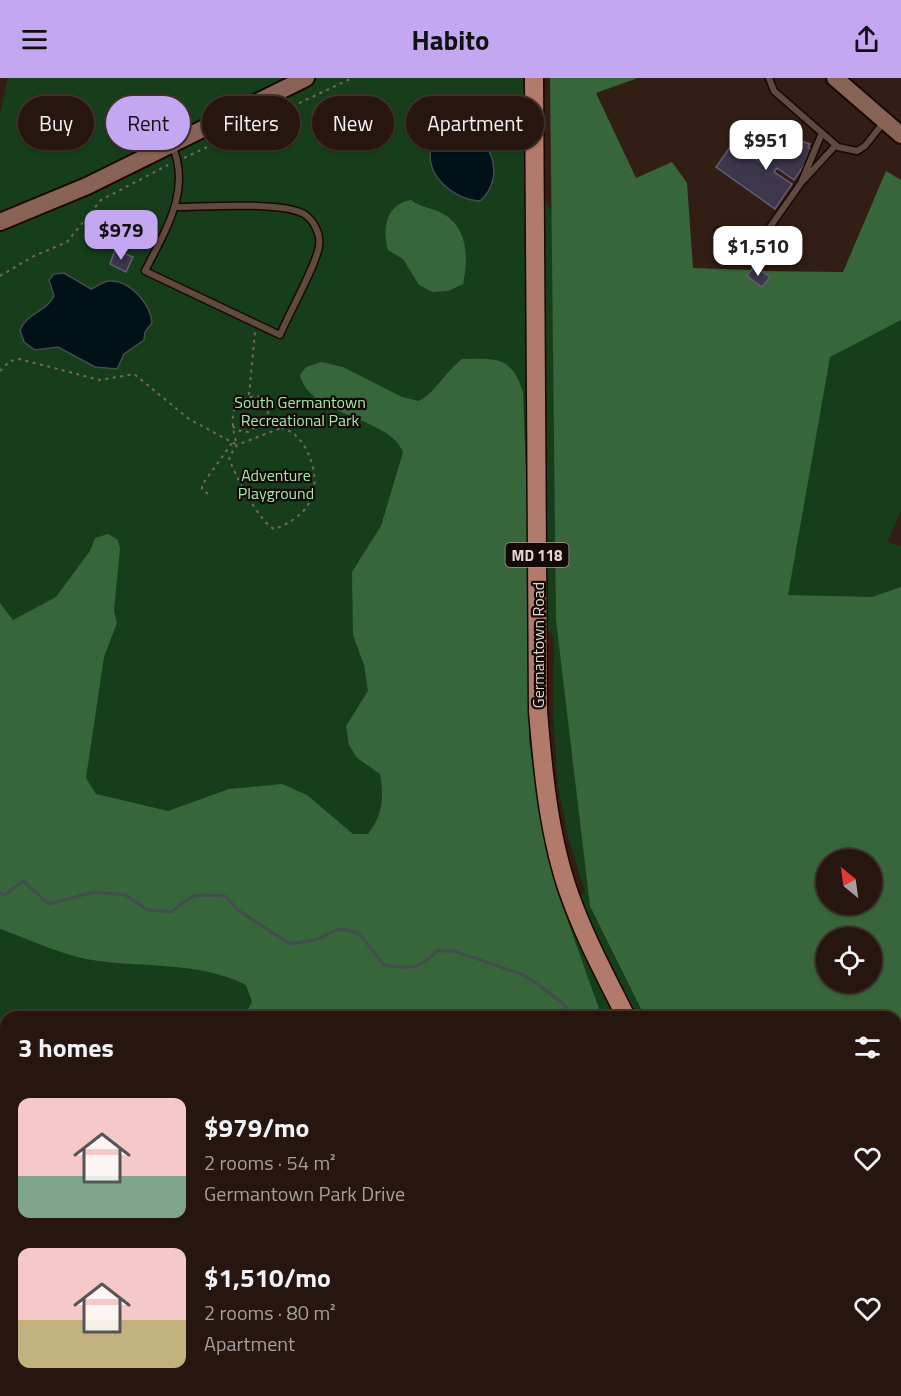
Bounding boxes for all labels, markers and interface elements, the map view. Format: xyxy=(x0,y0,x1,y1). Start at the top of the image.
text: Habito xyxy=(412,19,489,60)
icon: menu xyxy=(18,23,51,56)
icon: share xyxy=(850,23,883,56)
chip: Buy xyxy=(18,96,94,150)
chip: Rent xyxy=(106,96,190,150)
chip: Filters xyxy=(202,96,300,150)
chip: New xyxy=(312,96,394,150)
chip: Apartment xyxy=(406,96,544,150)
pin: $951 xyxy=(730,120,802,171)
text: $951 xyxy=(744,124,788,155)
pin: $979 xyxy=(85,210,157,261)
text: $979 xyxy=(99,214,143,245)
pin: $1,510 xyxy=(709,226,807,277)
text: $1,510 xyxy=(727,230,789,261)
park label: South Germantown Recreational Park xyxy=(234,390,366,432)
park label: Adventure Playground xyxy=(238,463,314,505)
road number: MD 118 xyxy=(506,543,568,567)
street label: Germantown Road xyxy=(526,582,550,708)
north arrow xyxy=(816,849,882,915)
map controls xyxy=(816,849,882,993)
button: locate xyxy=(816,927,882,993)
text: 3 homes xyxy=(18,1028,114,1067)
icon: filters xyxy=(851,1031,884,1064)
text: $979/mo xyxy=(204,1108,309,1147)
icon: home xyxy=(66,1122,138,1194)
icon: heart xyxy=(851,1142,884,1175)
text: 2 rooms · 54 m² xyxy=(204,1147,336,1178)
text: Germantown Park Drive xyxy=(204,1178,405,1209)
text: $1,510/mo xyxy=(204,1258,331,1297)
icon: home xyxy=(66,1272,138,1344)
icon: heart xyxy=(851,1292,884,1325)
text: 2 rooms · 80 m² xyxy=(204,1297,336,1328)
text: Apartment xyxy=(204,1328,295,1359)

